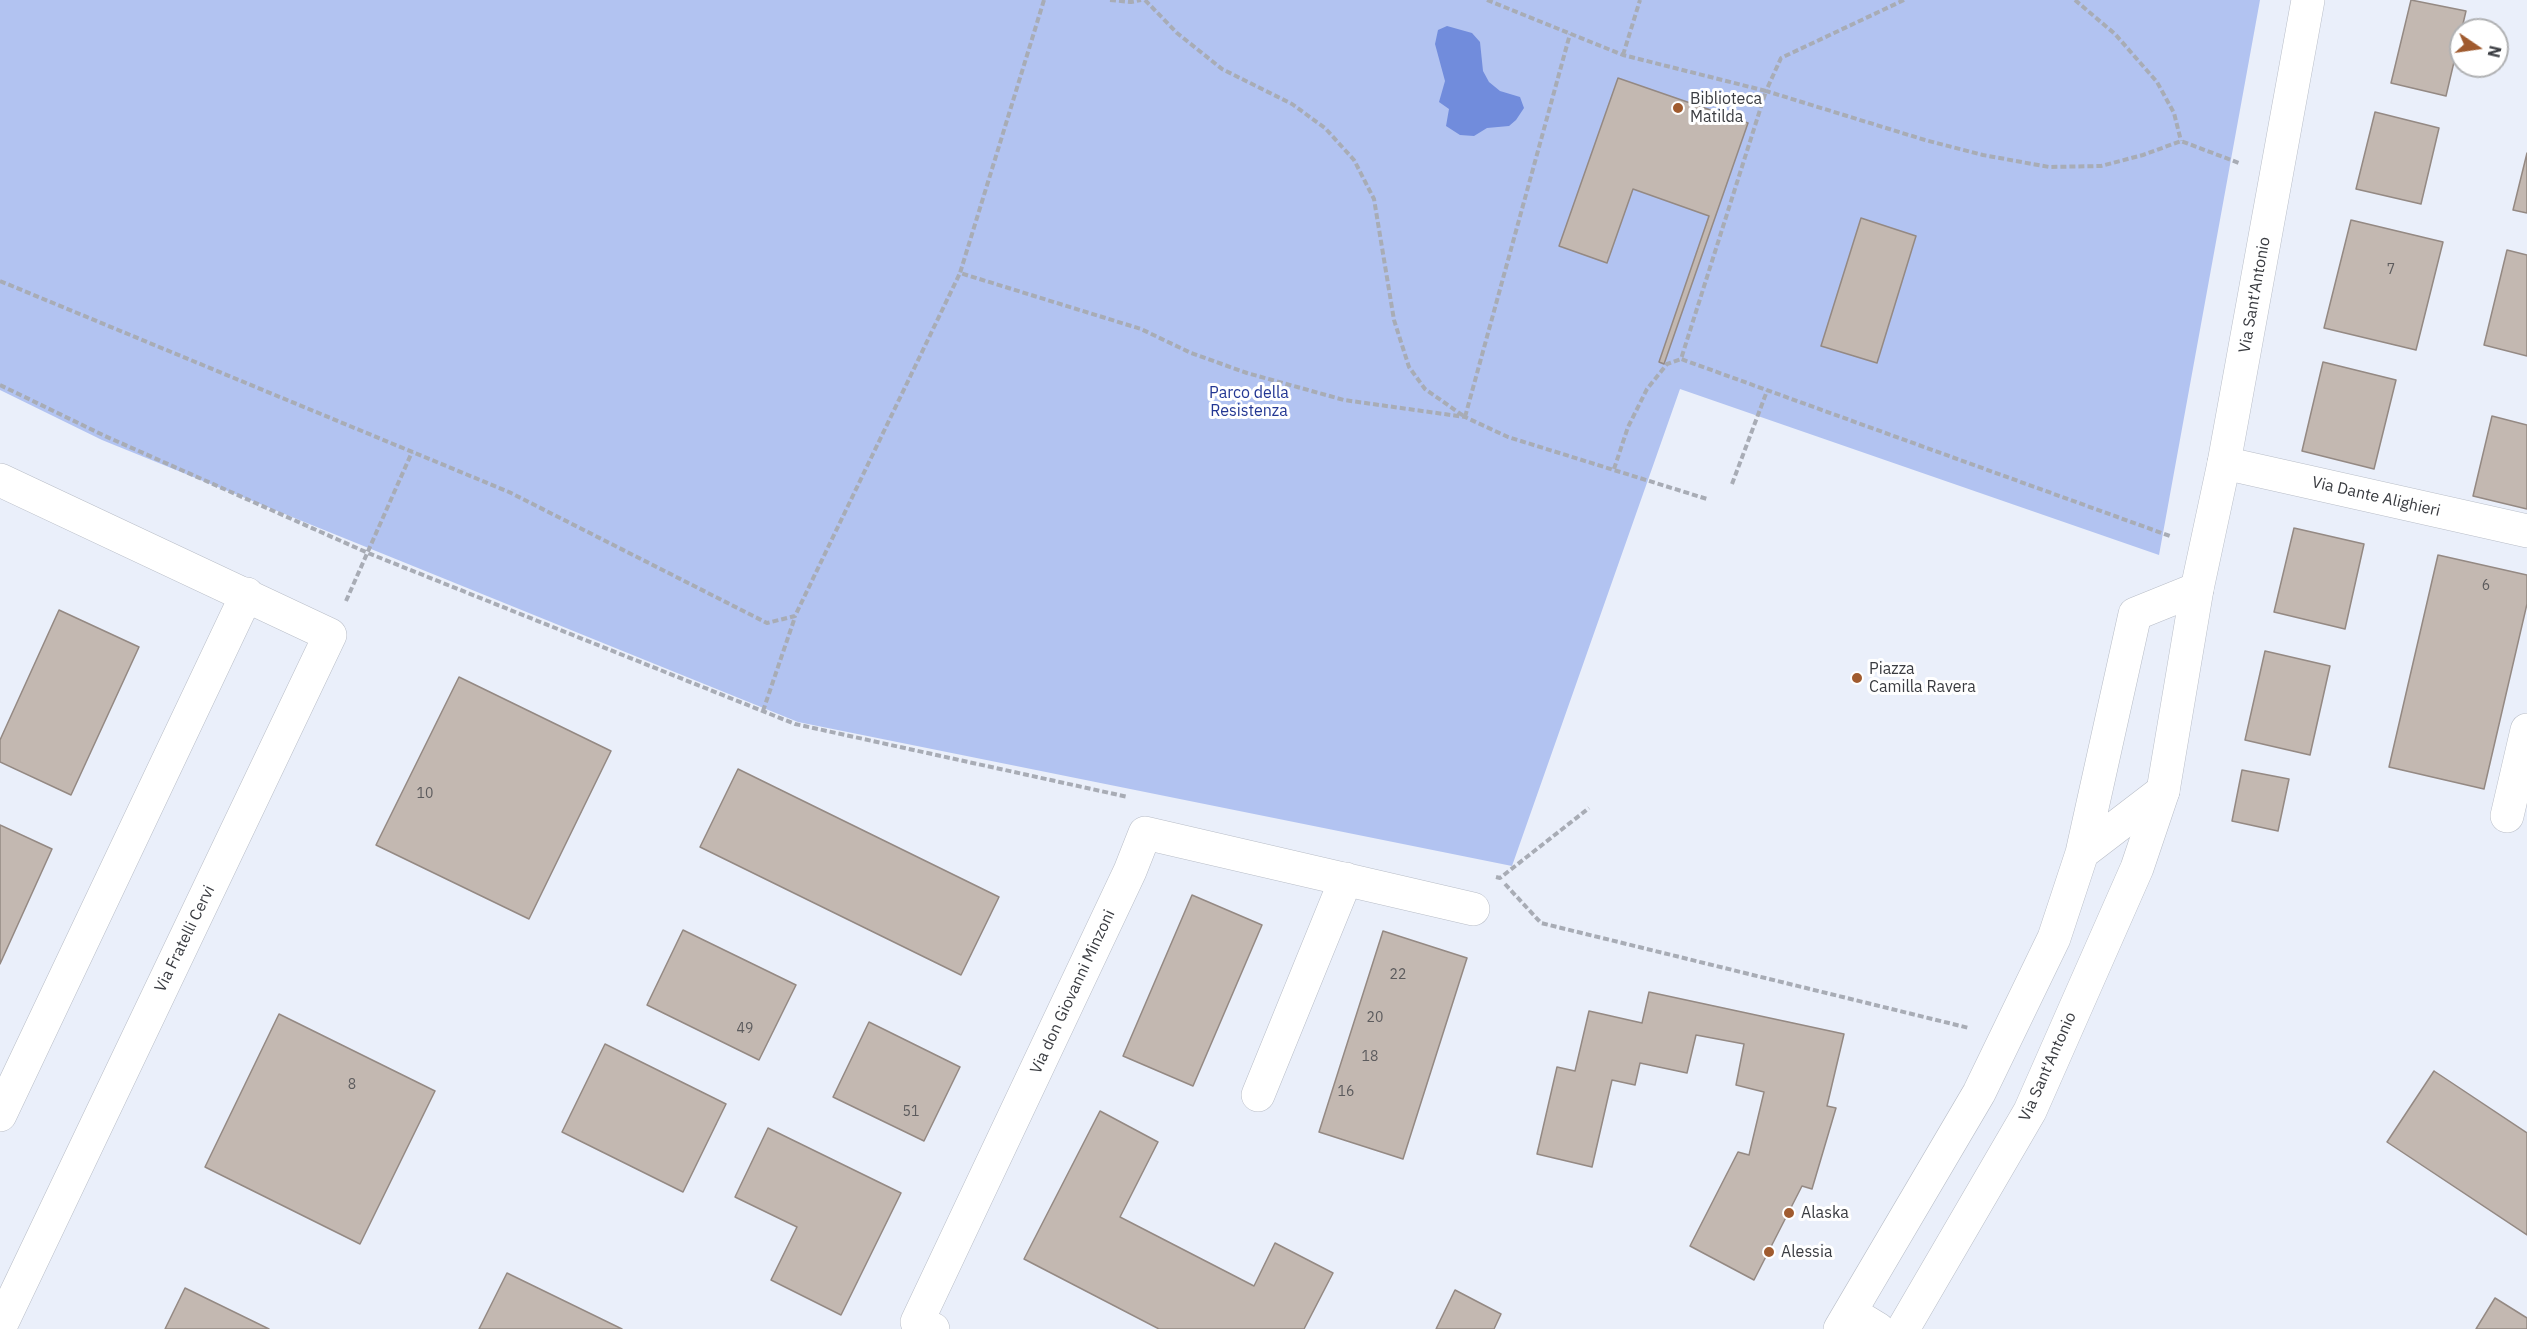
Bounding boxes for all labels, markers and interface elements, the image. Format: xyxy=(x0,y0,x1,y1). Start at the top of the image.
north arrow xyxy=(2449,18,2509,78)
text: N xyxy=(2484,44,2506,59)
place label: Biblioteca Matilda xyxy=(1690,89,1762,127)
marker: Biblioteca Matilda xyxy=(1671,101,1685,115)
street label: Via Sant'Antonio xyxy=(2235,235,2275,355)
house number: 7 xyxy=(2387,262,2395,278)
park label: Parco della Resistenza xyxy=(1209,383,1289,421)
street label: Via Dante Alighieri xyxy=(2310,473,2442,521)
house number: 6 xyxy=(2482,578,2490,594)
place label: Piazza Camilla Ravera xyxy=(1869,659,1976,697)
marker: Piazza Camilla Ravera xyxy=(1850,671,1864,685)
house number: 10 xyxy=(417,786,433,802)
street label: Via Fratelli Cervi xyxy=(151,882,219,996)
street label: Via don Giovanni Minzoni xyxy=(1027,907,1119,1077)
house number: 22 xyxy=(1390,967,1406,983)
street label: Via Sant'Antonio xyxy=(2015,1009,2081,1125)
house number: 20 xyxy=(1367,1010,1383,1026)
house number: 49 xyxy=(737,1021,753,1037)
house number: 18 xyxy=(1362,1049,1378,1065)
house number: 8 xyxy=(348,1077,356,1093)
house number: 16 xyxy=(1338,1084,1354,1100)
house number: 51 xyxy=(903,1104,919,1120)
place label: Alaska xyxy=(1801,1203,1849,1223)
marker: Alaska xyxy=(1782,1206,1796,1220)
place label: Alessia xyxy=(1781,1242,1832,1262)
marker: Alessia xyxy=(1762,1245,1776,1259)

